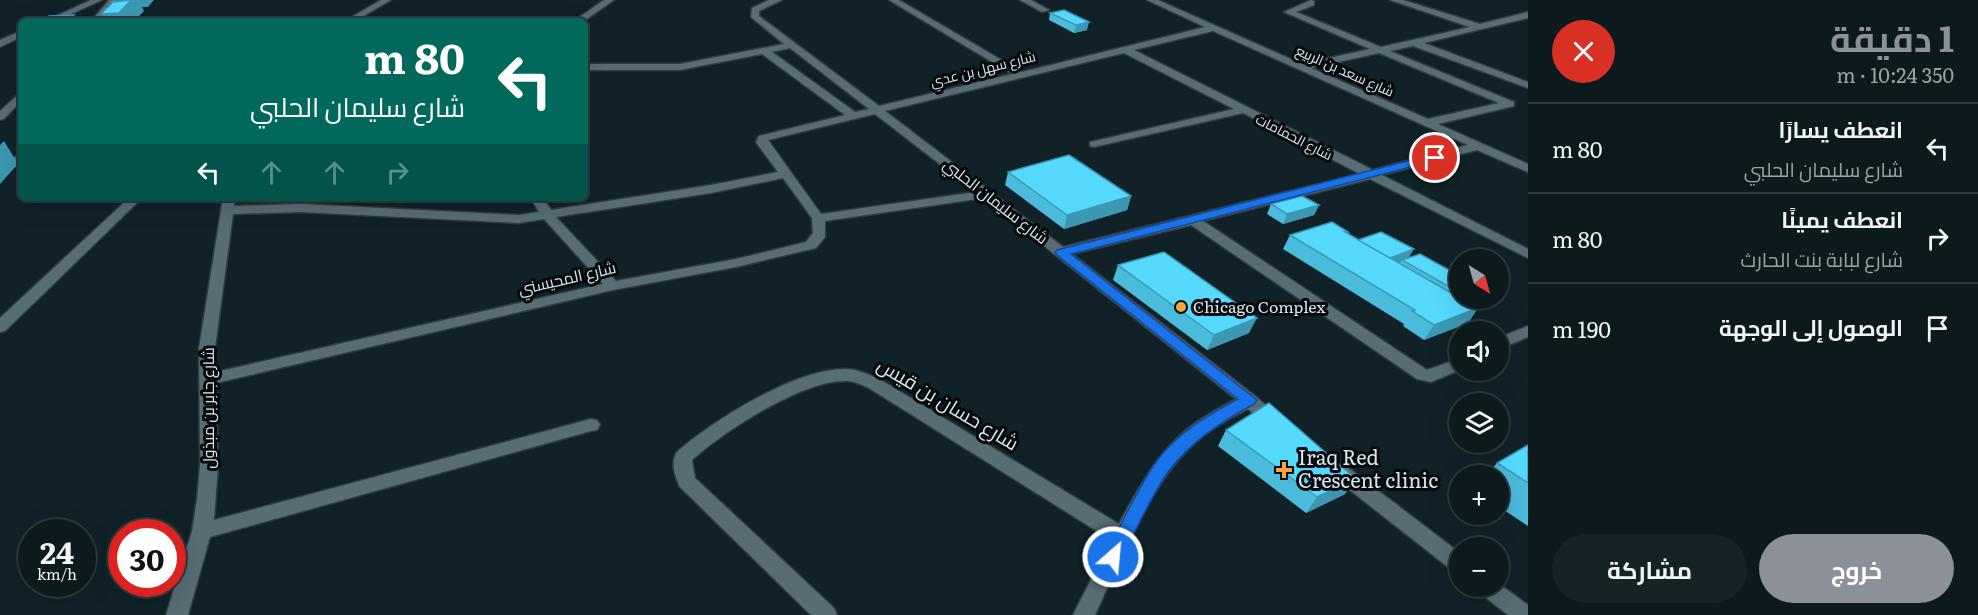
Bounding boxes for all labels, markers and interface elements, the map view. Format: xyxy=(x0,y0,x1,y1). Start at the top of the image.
text: 1 دقيقة xyxy=(1830,10,1954,63)
button: close xyxy=(1552,20,1615,83)
text: 80 m xyxy=(364,25,465,87)
street label: شارع سعد بن الربيع xyxy=(1293,39,1398,101)
icon: left xyxy=(486,42,564,120)
street label: شارع سهل بن عدي xyxy=(928,45,1038,94)
text: 350 m · 10:24 xyxy=(1836,59,1954,89)
text: شارع سليمان الحلبي xyxy=(250,85,465,125)
street label: شارع الحمامات xyxy=(1253,108,1336,164)
text: انعطف يسارًا xyxy=(1779,112,1903,145)
pin xyxy=(1409,132,1460,183)
text: 80 m xyxy=(1552,132,1603,165)
icon: left xyxy=(1921,132,1954,165)
icon: arrive xyxy=(1418,141,1451,174)
street label: شارع سليمان الحلبي xyxy=(937,152,1054,251)
text: شارع سليمان الحلبي xyxy=(1744,153,1903,183)
icon: left xyxy=(192,156,225,189)
icon: ahead xyxy=(255,156,288,189)
icon: ahead xyxy=(318,156,351,189)
icon: right xyxy=(381,156,414,189)
text: انعطف يمينًا xyxy=(1781,202,1903,235)
text: 80 m xyxy=(1552,222,1603,255)
icon: right xyxy=(1921,222,1954,255)
text: شارع لبابة بنت الحارث xyxy=(1741,243,1903,273)
north arrow xyxy=(1449,249,1509,309)
map controls xyxy=(1449,249,1509,597)
street label: شارع المحيسني xyxy=(516,254,619,303)
place label: Chicago Complex xyxy=(1193,294,1327,318)
marker: Chicago Complex xyxy=(1174,300,1188,314)
text: الوصول إلى الوجهة xyxy=(1719,310,1903,343)
text: 190 m xyxy=(1552,312,1611,345)
icon: arrive xyxy=(1921,312,1954,345)
button: sound xyxy=(1449,321,1509,381)
street label: شارع جابر بن مبذول xyxy=(195,347,220,469)
street label: شارع حسان بن قيس xyxy=(872,348,1026,457)
button: layers xyxy=(1449,393,1509,453)
place label: Iraq Red Crescent clinic xyxy=(1298,441,1438,494)
marker: Iraq Red Crescent clinic xyxy=(1275,461,1293,479)
button: + xyxy=(1449,465,1509,525)
speed limit sign: 30 xyxy=(108,519,186,597)
position arrow xyxy=(1081,525,1145,589)
text: 24 xyxy=(40,529,74,573)
button: مشاركة xyxy=(1552,534,1747,603)
button: خروج xyxy=(1759,534,1954,603)
button: − xyxy=(1449,537,1509,597)
text: km/h xyxy=(37,562,77,585)

